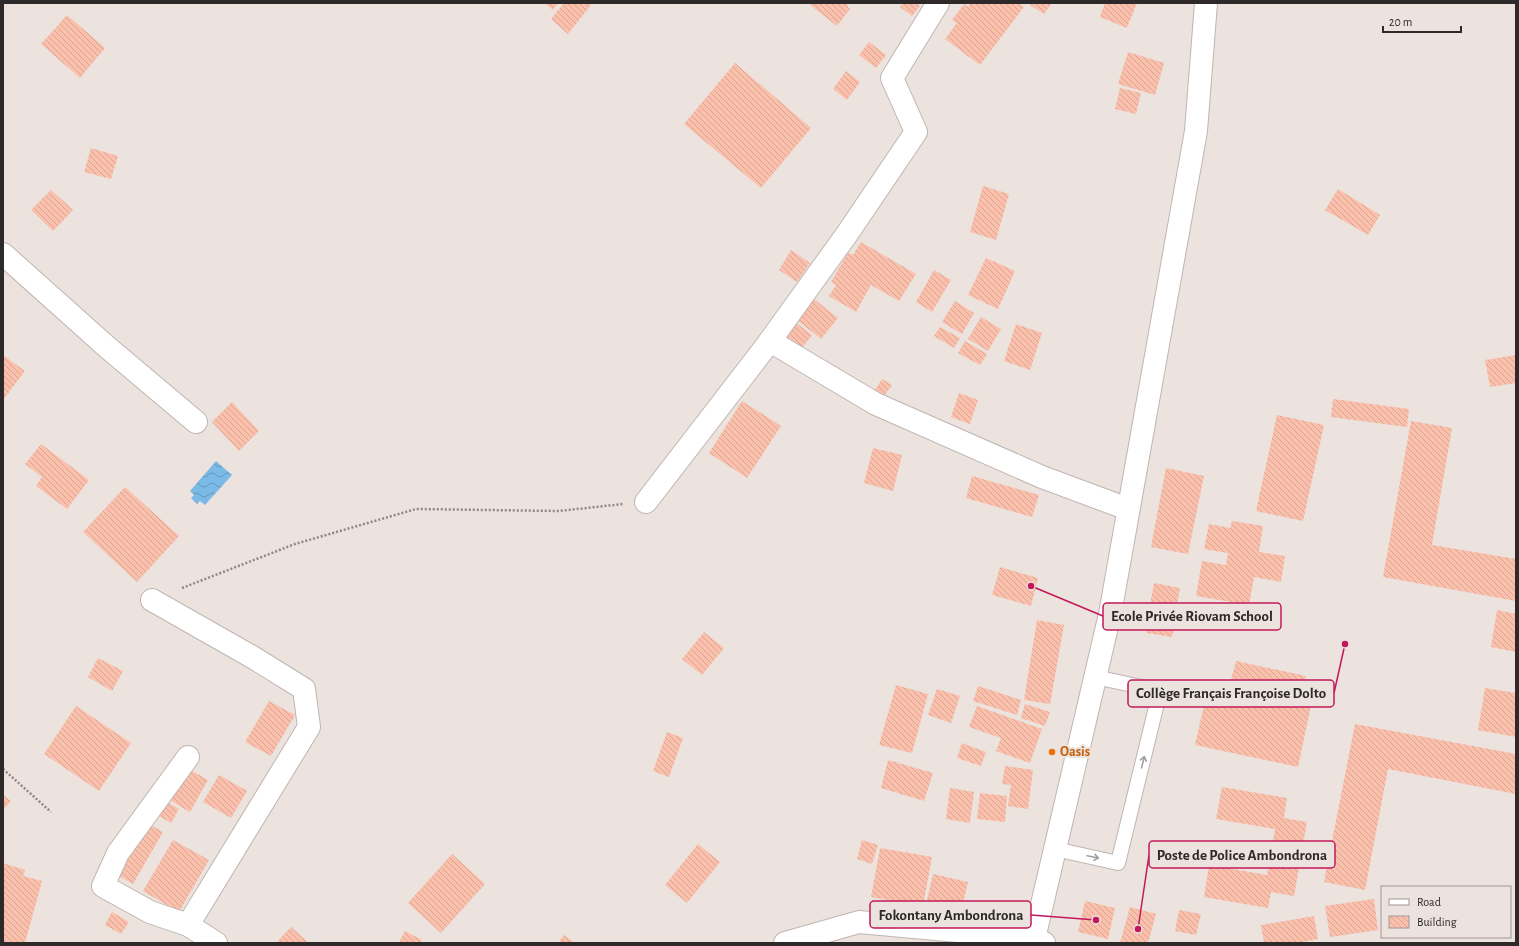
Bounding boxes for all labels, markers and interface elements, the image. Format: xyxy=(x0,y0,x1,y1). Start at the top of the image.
scale bar xyxy=(1383,8,1461,34)
text: 20 m xyxy=(1389,16,1412,28)
callout: Ecole Privée Riovam School xyxy=(1103,603,1281,630)
text: Ecole Privée Riovam School xyxy=(1111,609,1273,624)
callout: Collège Français Françoise Dolto xyxy=(1128,680,1334,707)
text: Collège Français Françoise Dolto xyxy=(1136,686,1326,701)
place label: Oasis xyxy=(1060,745,1090,759)
marker: Oasis xyxy=(1047,747,1057,757)
one-way arrow xyxy=(1140,755,1147,768)
callout: Poste de Police Ambondrona xyxy=(1149,841,1335,868)
text: Poste de Police Ambondrona xyxy=(1157,848,1327,863)
one-way arrow xyxy=(1086,854,1099,862)
legend xyxy=(1381,886,1511,938)
text: Road xyxy=(1417,896,1441,908)
callout: Fokontany Ambondrona xyxy=(870,901,1031,928)
text: Fokontany Ambondrona xyxy=(879,908,1023,923)
text: Building xyxy=(1417,916,1457,928)

